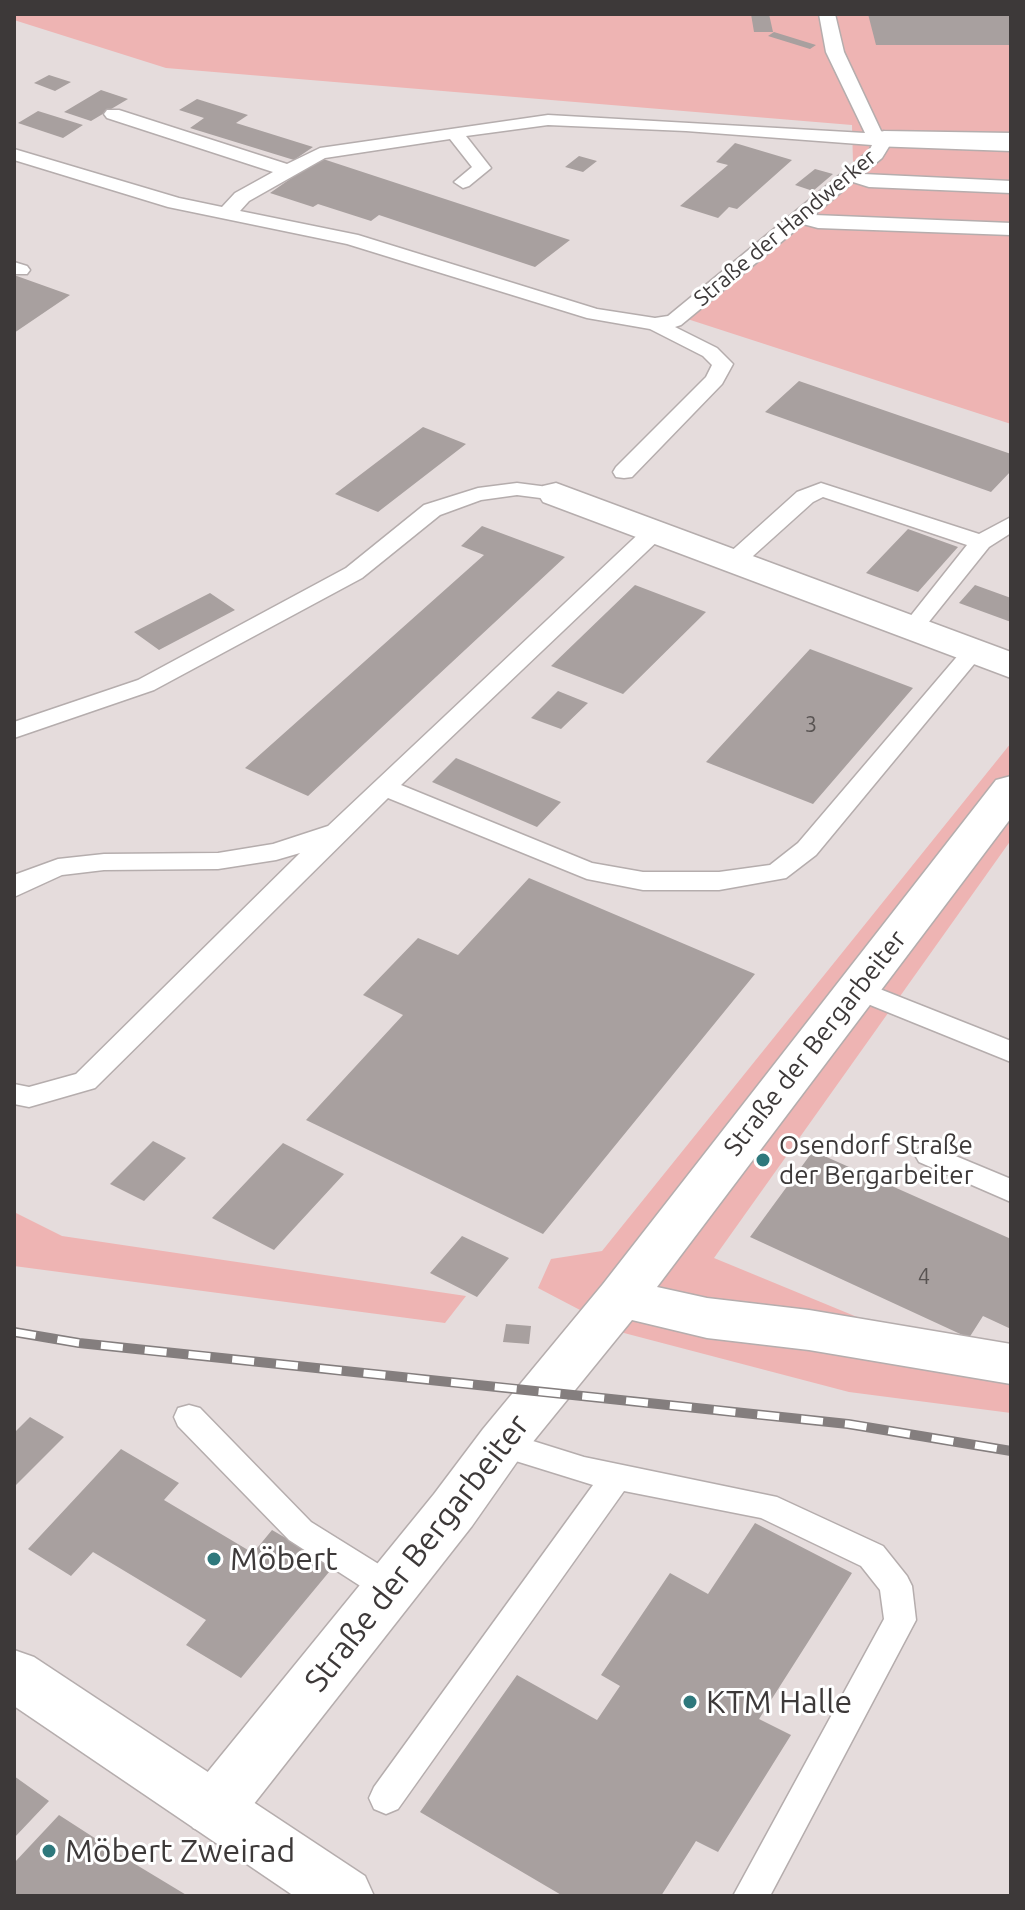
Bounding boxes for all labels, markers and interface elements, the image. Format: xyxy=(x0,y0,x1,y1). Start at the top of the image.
street label: Straße der Handwerker xyxy=(689,144,881,312)
house number: 3 xyxy=(805,712,817,738)
street label: Straße der Bergarbeiter xyxy=(717,924,913,1162)
place label: Osendorf Straße der Bergarbeiter xyxy=(779,1129,973,1190)
marker: Osendorf Straße der Bergarbeiter xyxy=(754,1151,772,1169)
house number: 4 xyxy=(918,1264,930,1290)
street label: Straße der Bergarbeiter xyxy=(297,1407,537,1699)
place label: Möbert xyxy=(230,1540,338,1578)
marker: Möbert xyxy=(205,1550,223,1568)
place label: KTM Halle xyxy=(706,1683,852,1721)
marker: KTM Halle xyxy=(681,1693,699,1711)
place label: Möbert Zweirad xyxy=(65,1832,295,1870)
marker: Möbert Zweirad xyxy=(40,1842,58,1860)

